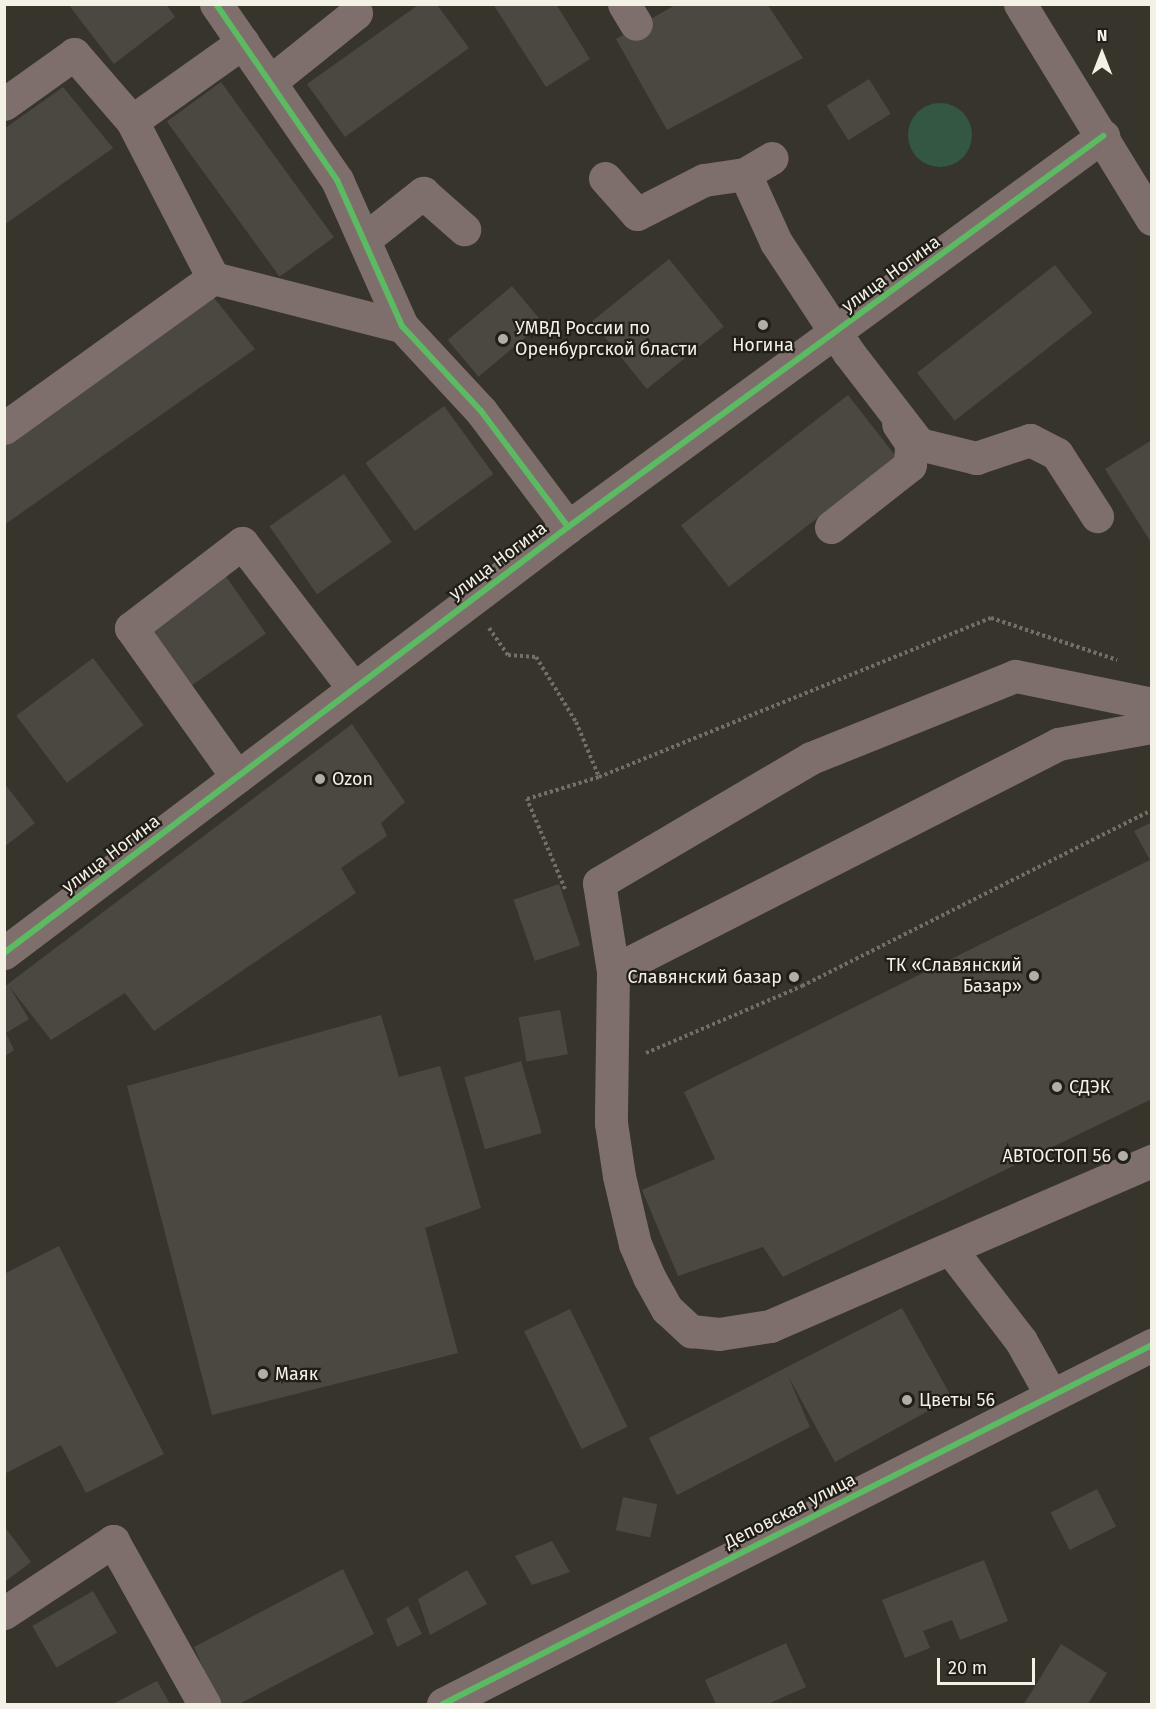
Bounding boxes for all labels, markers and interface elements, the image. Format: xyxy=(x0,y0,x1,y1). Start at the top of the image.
north arrow xyxy=(1072,24,1132,84)
text: N xyxy=(1097,26,1107,45)
street label: улица Ногина xyxy=(837,231,945,317)
place label: УМВД России по Оренбургской бласти xyxy=(515,318,698,360)
marker: Ногина xyxy=(756,318,770,332)
marker: УМВД России по Оренбургской бласти xyxy=(496,332,510,346)
place label: Ногина xyxy=(732,334,794,356)
street label: улица Ногина xyxy=(445,517,551,605)
place label: Ozon xyxy=(332,768,373,790)
marker: Ozon xyxy=(313,772,327,786)
street label: улица Ногина xyxy=(58,810,164,898)
place label: ТК «Славянский Базар» xyxy=(886,955,1022,998)
place label: Славянский базар xyxy=(627,966,782,988)
marker: ТК «Славянский Базар» xyxy=(1027,969,1041,983)
marker: Славянский базар xyxy=(787,970,801,984)
place label: СДЭК xyxy=(1069,1076,1110,1098)
marker: СДЭК xyxy=(1050,1080,1064,1094)
place label: АВТОСТОП 56 xyxy=(1002,1145,1111,1167)
marker: АВТОСТОП 56 xyxy=(1116,1149,1130,1163)
place label: Маяк xyxy=(275,1363,318,1385)
marker: Маяк xyxy=(256,1367,270,1381)
place label: Цветы 56 xyxy=(919,1389,995,1411)
marker: Цветы 56 xyxy=(900,1393,914,1407)
street label: Деповская улица xyxy=(721,1469,859,1553)
scale bar xyxy=(940,1646,1038,1684)
text: 20 m xyxy=(948,1657,987,1679)

